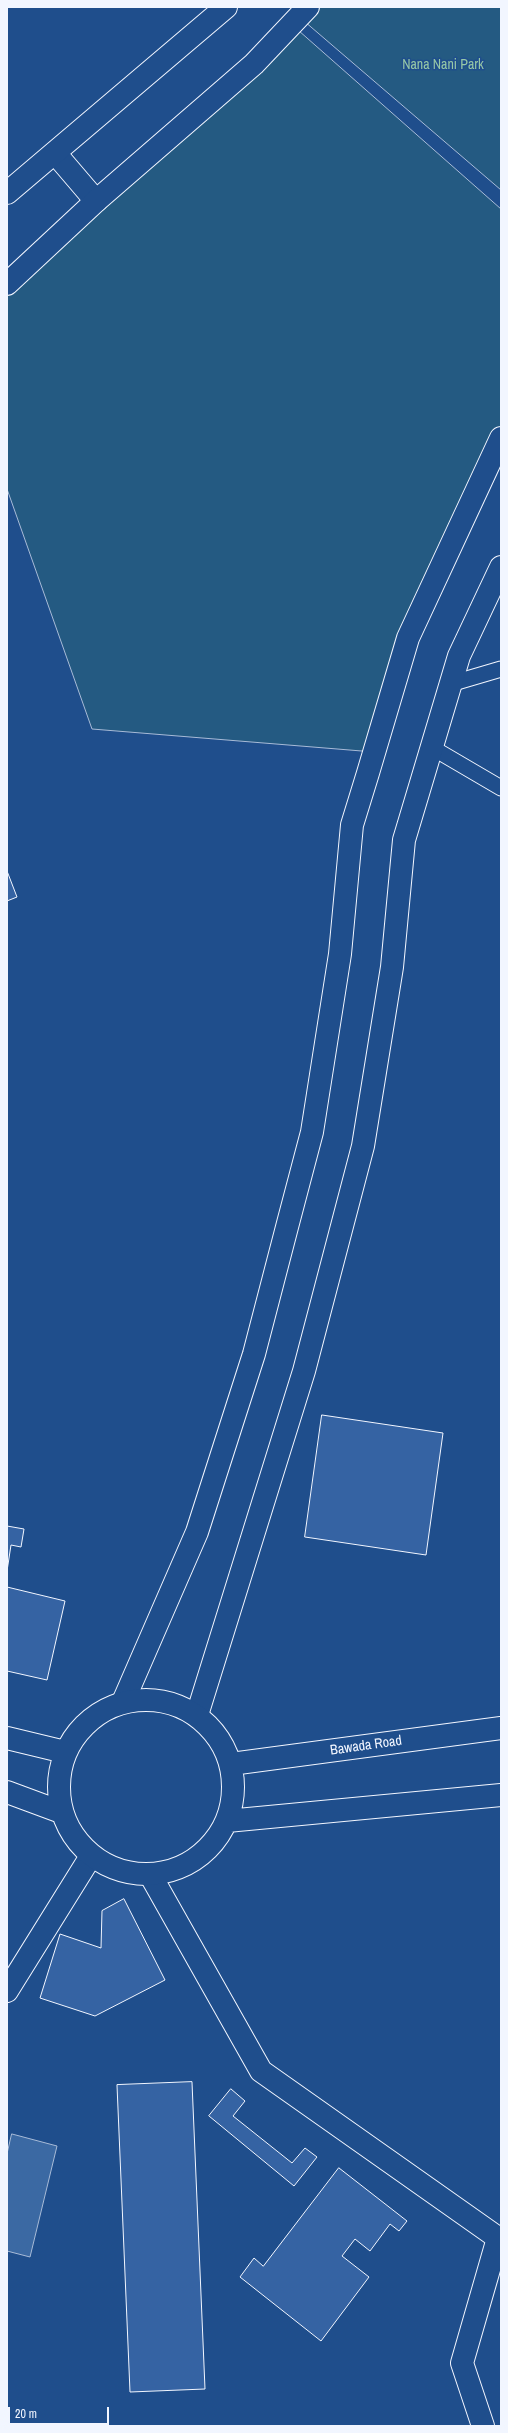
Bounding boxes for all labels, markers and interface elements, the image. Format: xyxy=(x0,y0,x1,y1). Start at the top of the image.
park label: Nana Nani Park xyxy=(402,57,484,73)
street label: Bawada Road xyxy=(329,1733,403,1759)
scale bar xyxy=(10,2399,111,2425)
text: 20 m xyxy=(15,2406,37,2422)

